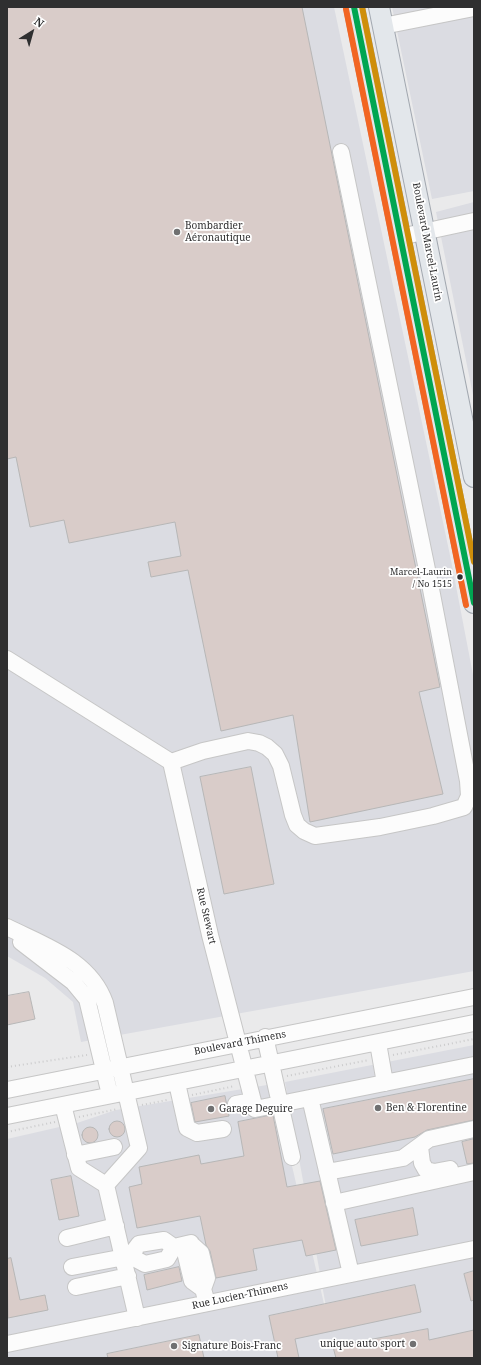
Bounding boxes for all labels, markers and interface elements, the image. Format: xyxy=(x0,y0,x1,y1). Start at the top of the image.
north arrow xyxy=(12,12,52,52)
text: N xyxy=(32,13,47,31)
street label: Boulevard Marcel-Laurin xyxy=(410,182,444,302)
place label: Bombardier Aéronautique xyxy=(185,220,251,244)
marker: Bombardier Aéronautique xyxy=(172,227,182,237)
place label: Marcel-Laurin / No 1515 xyxy=(390,567,452,588)
marker: Marcel-Laurin / No 1515 xyxy=(455,572,465,582)
street label: Rue Stewart xyxy=(194,887,218,945)
street label: Boulevard Thimens xyxy=(193,1028,287,1058)
place label: Ben & Florentine xyxy=(386,1102,467,1114)
place label: Garage Deguire xyxy=(219,1103,293,1115)
marker: Ben & Florentine xyxy=(373,1103,383,1113)
marker: Garage Deguire xyxy=(206,1104,216,1114)
street label: Rue Lucien-Thimens xyxy=(191,1280,289,1312)
place label: unique auto sport xyxy=(320,1338,405,1350)
marker: unique auto sport xyxy=(408,1339,418,1349)
place label: Signature Bois-Franc xyxy=(182,1340,281,1352)
marker: Signature Bois-Franc xyxy=(169,1341,179,1351)

